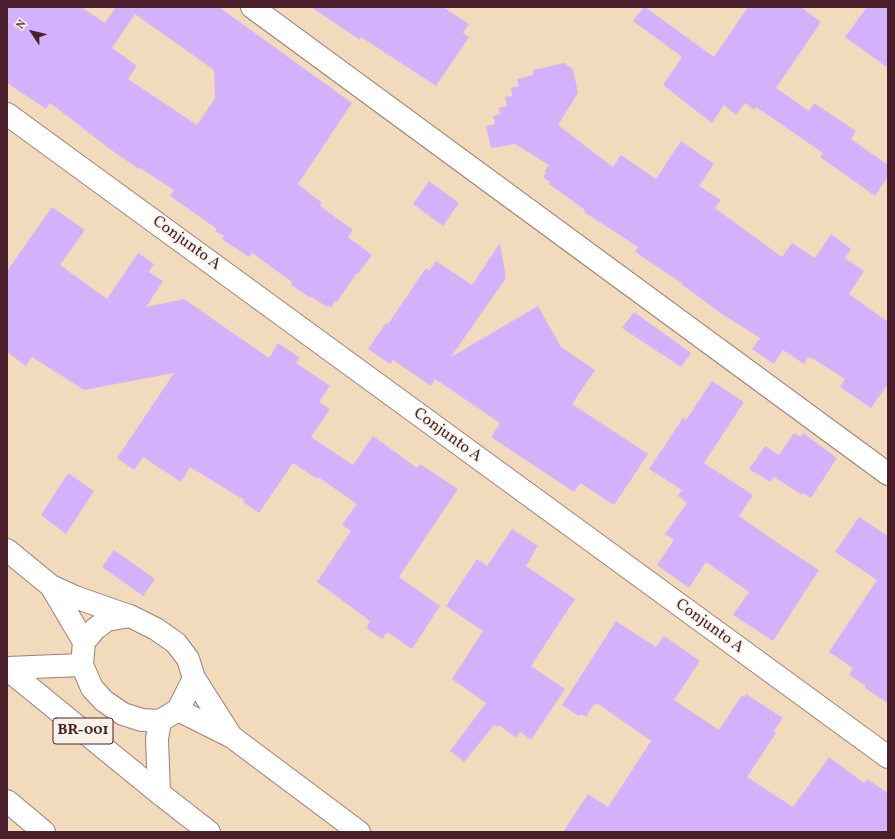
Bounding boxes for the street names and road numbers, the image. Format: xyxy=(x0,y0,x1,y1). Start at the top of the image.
street label: Conjunto A xyxy=(148,213,224,275)
street label: Conjunto A xyxy=(409,405,485,467)
street label: Conjunto A xyxy=(671,596,747,658)
road number: BR-001 xyxy=(53,718,113,744)

